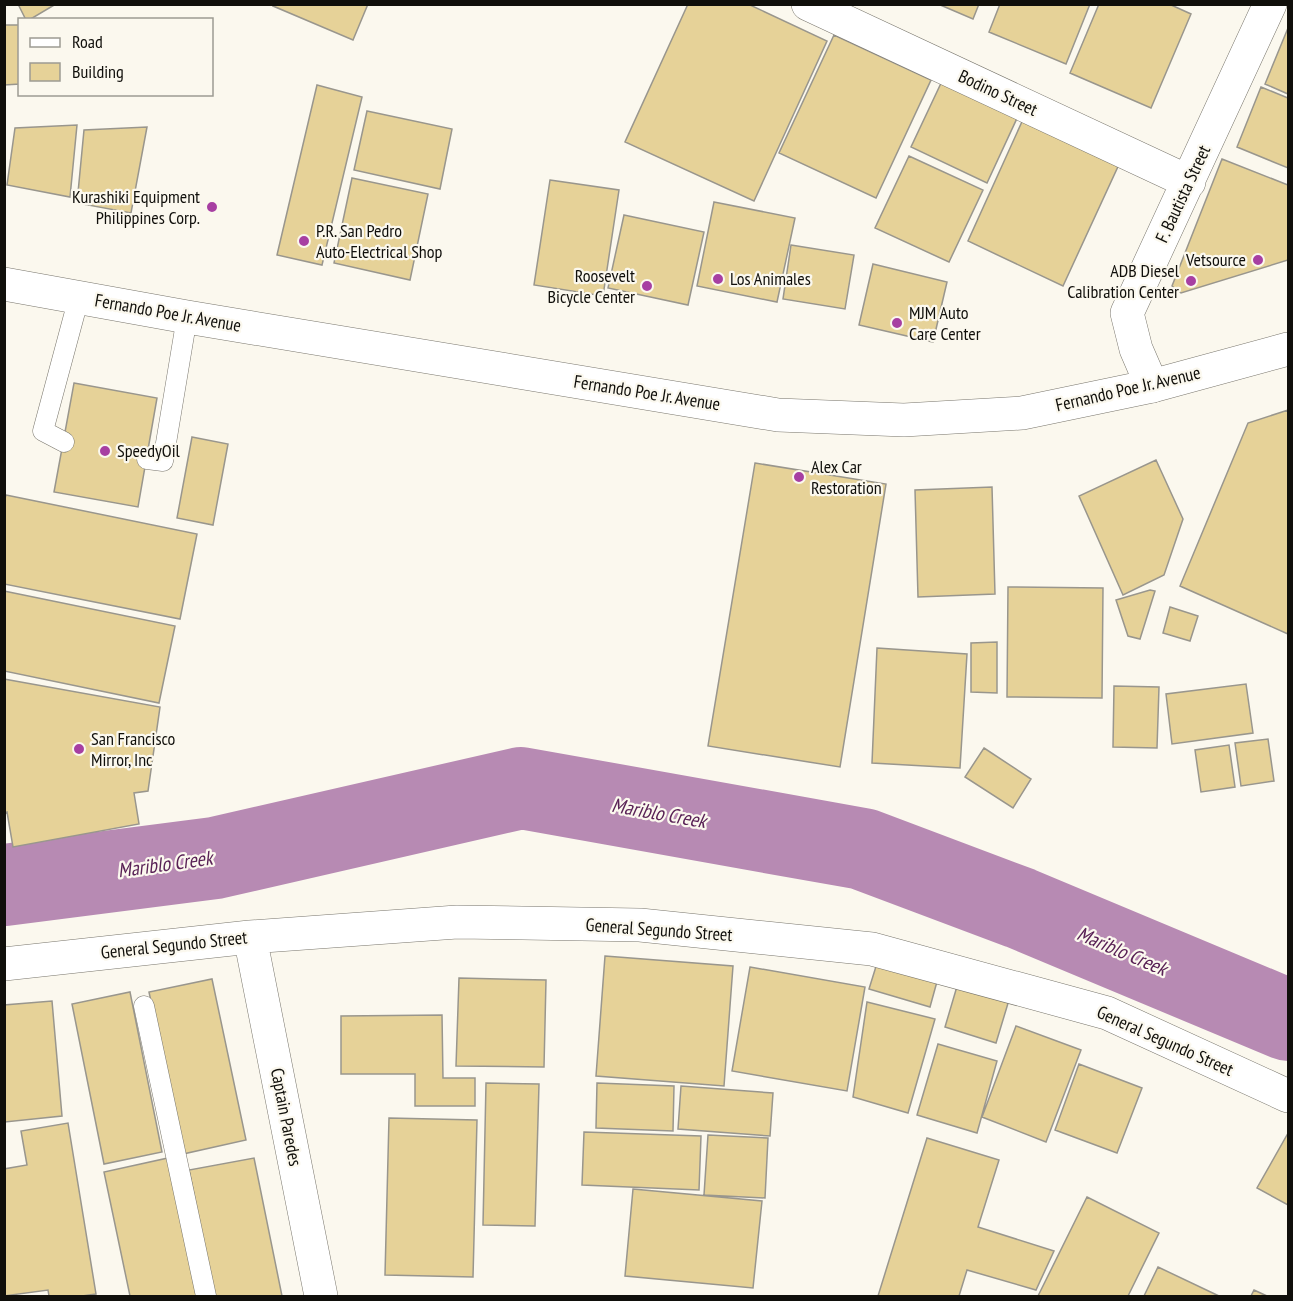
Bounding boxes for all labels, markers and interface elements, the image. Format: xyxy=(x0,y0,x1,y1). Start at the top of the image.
legend xyxy=(18,18,213,96)
text: Road xyxy=(72,30,103,53)
text: Building xyxy=(72,60,124,83)
street label: Bodino Street xyxy=(955,64,1041,121)
street label: F. Bautista Street xyxy=(1150,141,1215,246)
place label: Kurashiki Equipment Philippines Corp. xyxy=(72,185,200,229)
marker: Kurashiki Equipment Philippines Corp. xyxy=(205,200,219,214)
place label: P.R. San Pedro Auto-Electrical Shop xyxy=(316,219,443,263)
marker: P.R. San Pedro Auto-Electrical Shop xyxy=(297,234,311,248)
place label: Vetsource xyxy=(1185,248,1246,271)
marker: Vetsource xyxy=(1251,253,1265,267)
place label: ADB Diesel Calibration Center xyxy=(1067,259,1180,303)
place label: Roosevelt Bicycle Center xyxy=(548,264,635,308)
place label: Los Animales xyxy=(730,267,811,290)
marker: Los Animales xyxy=(711,272,725,286)
marker: ADB Diesel Calibration Center xyxy=(1184,274,1198,288)
marker: Roosevelt Bicycle Center xyxy=(640,279,654,293)
street label: Fernando Poe Jr. Avenue xyxy=(93,288,243,337)
place label: MJM Auto Care Center xyxy=(909,301,981,345)
marker: MJM Auto Care Center xyxy=(890,316,904,330)
street label: Fernando Poe Jr. Avenue xyxy=(1053,361,1203,416)
street label: Fernando Poe Jr. Avenue xyxy=(572,370,722,415)
place label: SpeedyOil xyxy=(117,439,181,462)
marker: SpeedyOil xyxy=(98,444,112,458)
place label: Alex Car Restoration xyxy=(811,455,882,499)
marker: Alex Car Restoration xyxy=(792,470,806,484)
place label: San Francisco Mirror, Inc xyxy=(91,727,176,771)
marker: San Francisco Mirror, Inc xyxy=(72,742,86,756)
water label: Mariblo Creek xyxy=(610,792,710,834)
water label: Mariblo Creek xyxy=(116,844,216,884)
street label: General Segundo Street xyxy=(585,913,733,946)
water label: Mariblo Creek xyxy=(1073,920,1173,982)
street label: General Segundo Street xyxy=(100,925,248,964)
street label: General Segundo Street xyxy=(1093,1000,1237,1081)
street label: Captain Paredes xyxy=(266,1066,307,1168)

